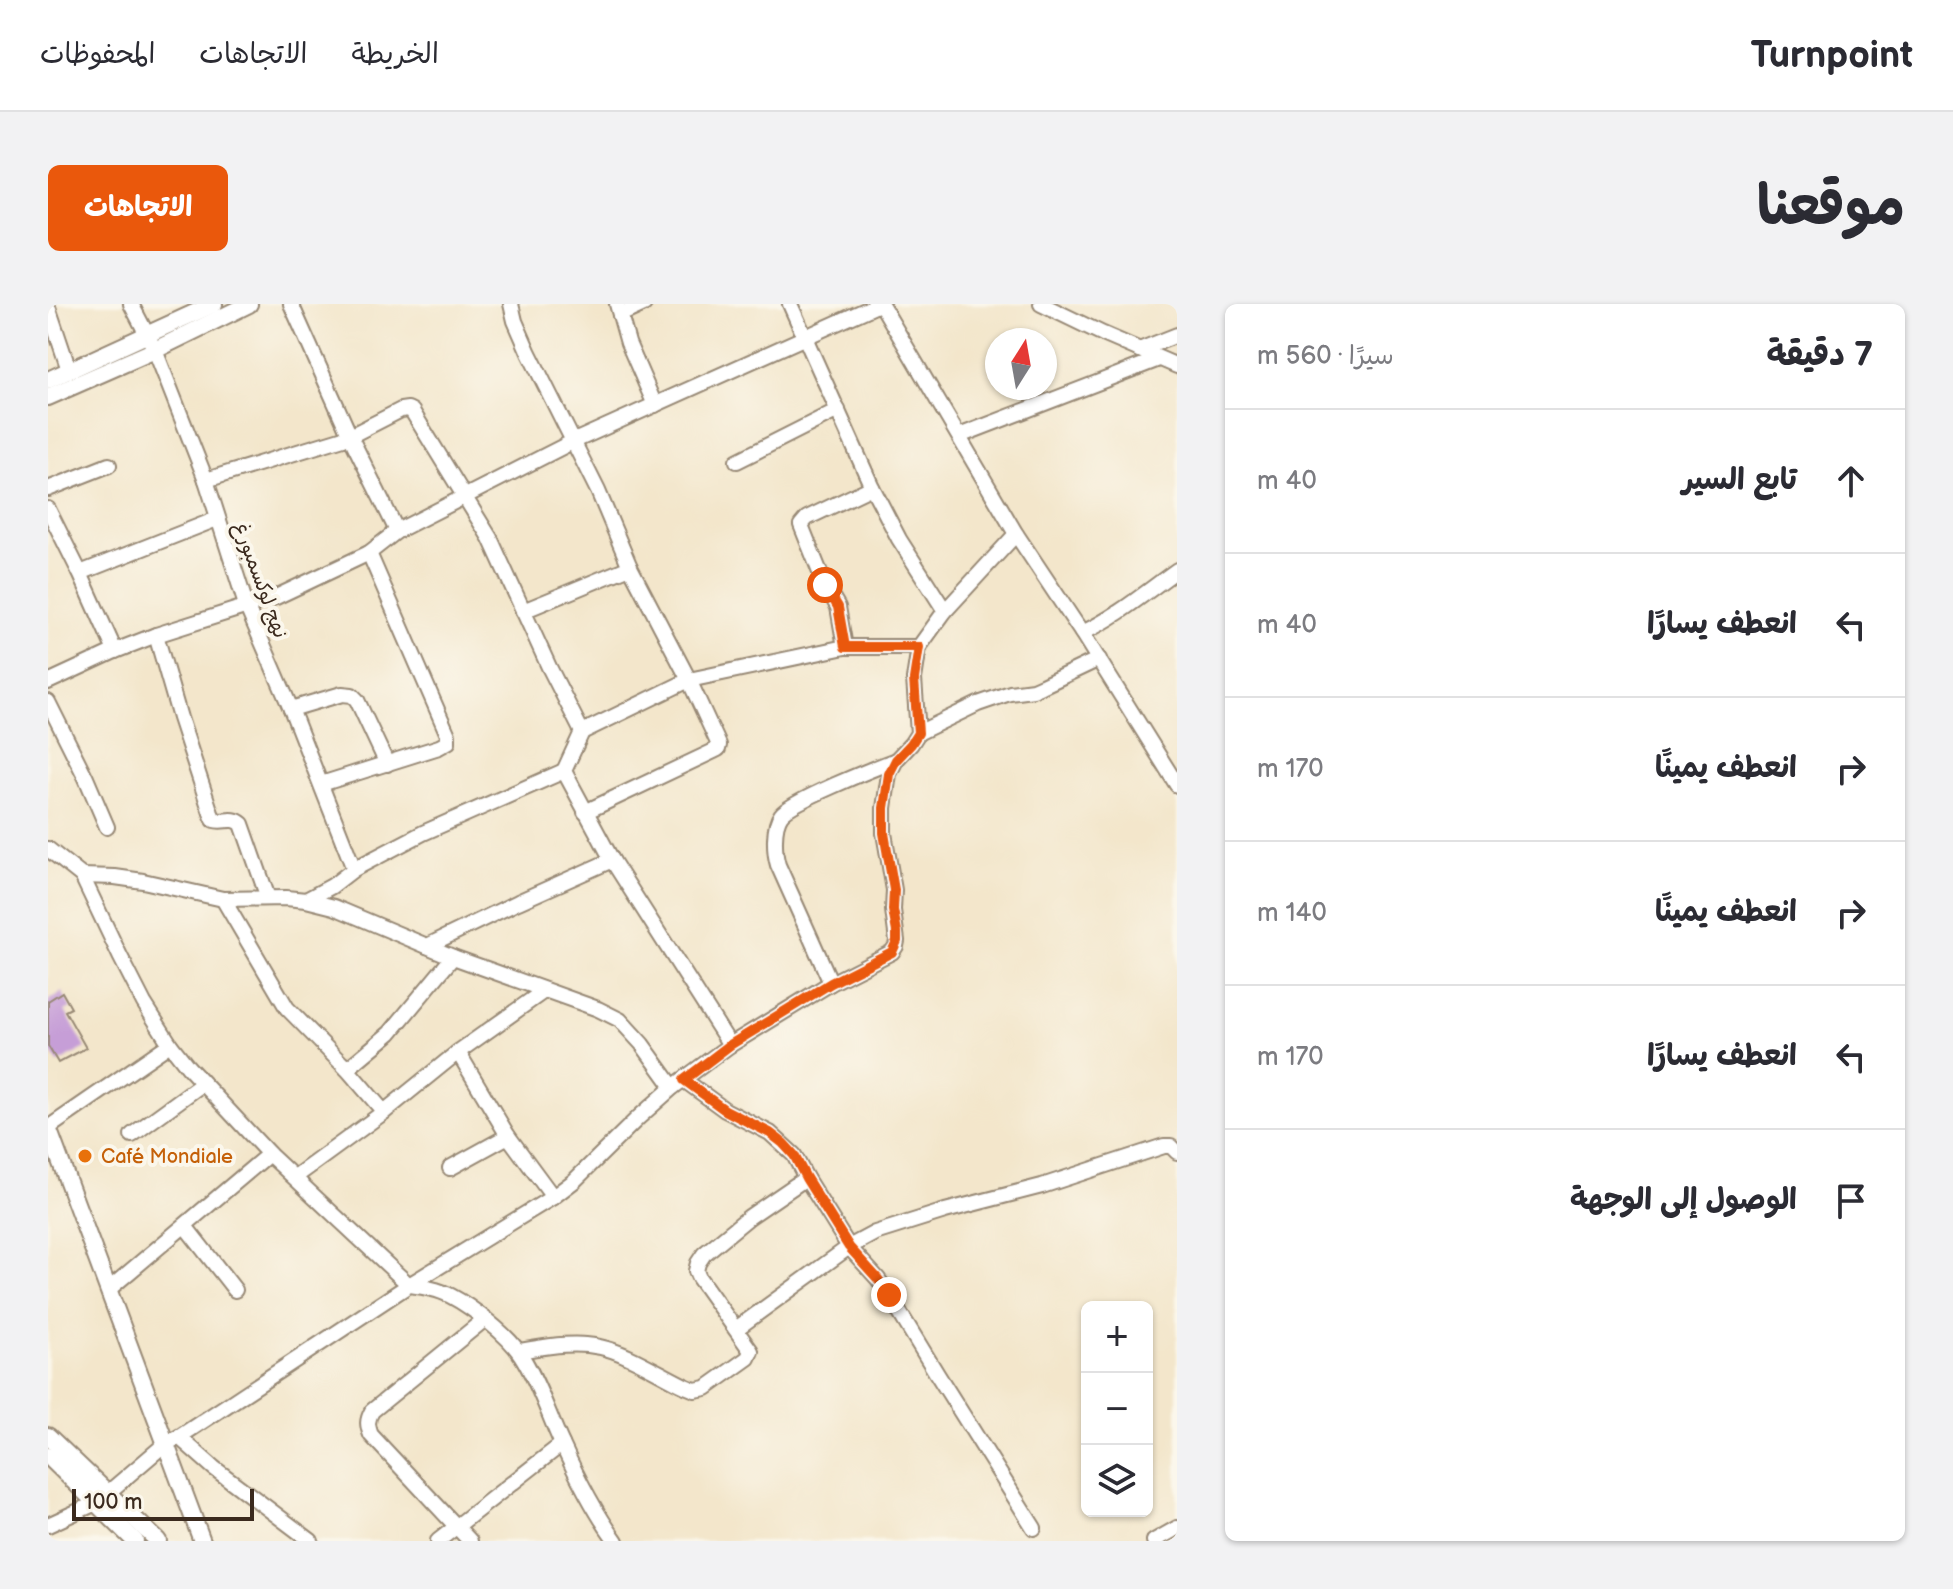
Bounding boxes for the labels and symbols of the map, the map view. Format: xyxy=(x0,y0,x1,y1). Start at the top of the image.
north arrow xyxy=(985,328,1057,400)
street label: نهج لوكسمبورغ xyxy=(227,519,292,642)
route start xyxy=(807,567,843,603)
place label: Café Mondiale xyxy=(101,1145,233,1169)
marker: Café Mondiale xyxy=(76,1147,94,1165)
route end xyxy=(871,1277,907,1313)
scale bar xyxy=(72,1485,254,1521)

